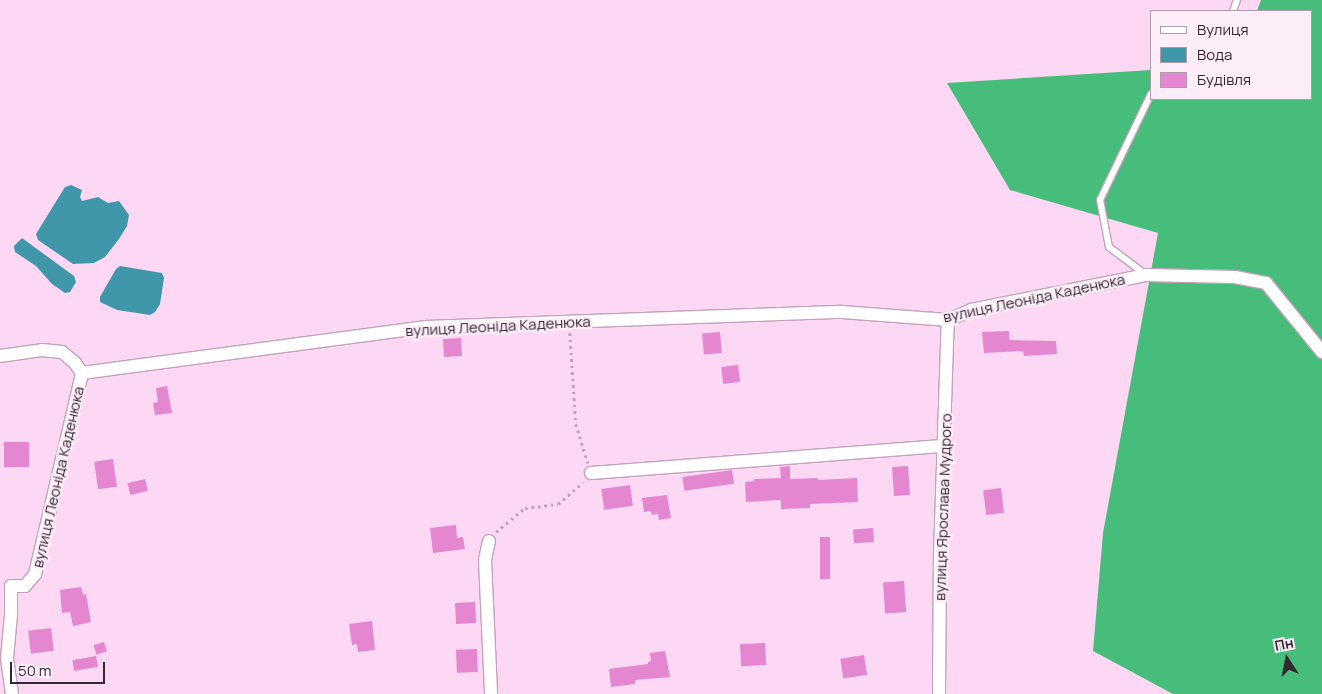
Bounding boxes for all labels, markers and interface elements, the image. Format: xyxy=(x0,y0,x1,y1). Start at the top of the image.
legend xyxy=(1150,10,1312,100)
text: Вулиця xyxy=(1197,19,1249,40)
text: Вода xyxy=(1197,44,1232,65)
text: Будівля xyxy=(1197,69,1251,90)
street label: вулиця Леоніда Каденюка xyxy=(941,270,1127,326)
street label: вулиця Леоніда Каденюка xyxy=(405,312,591,340)
street label: вулиця Леоніда Каденюка xyxy=(28,385,88,569)
street label: вулиця Ярослава Мудрого xyxy=(931,413,955,601)
text: Пн xyxy=(1273,633,1295,655)
north arrow xyxy=(1262,634,1312,684)
scale bar xyxy=(12,652,108,684)
text: 50 m xyxy=(18,660,52,681)

